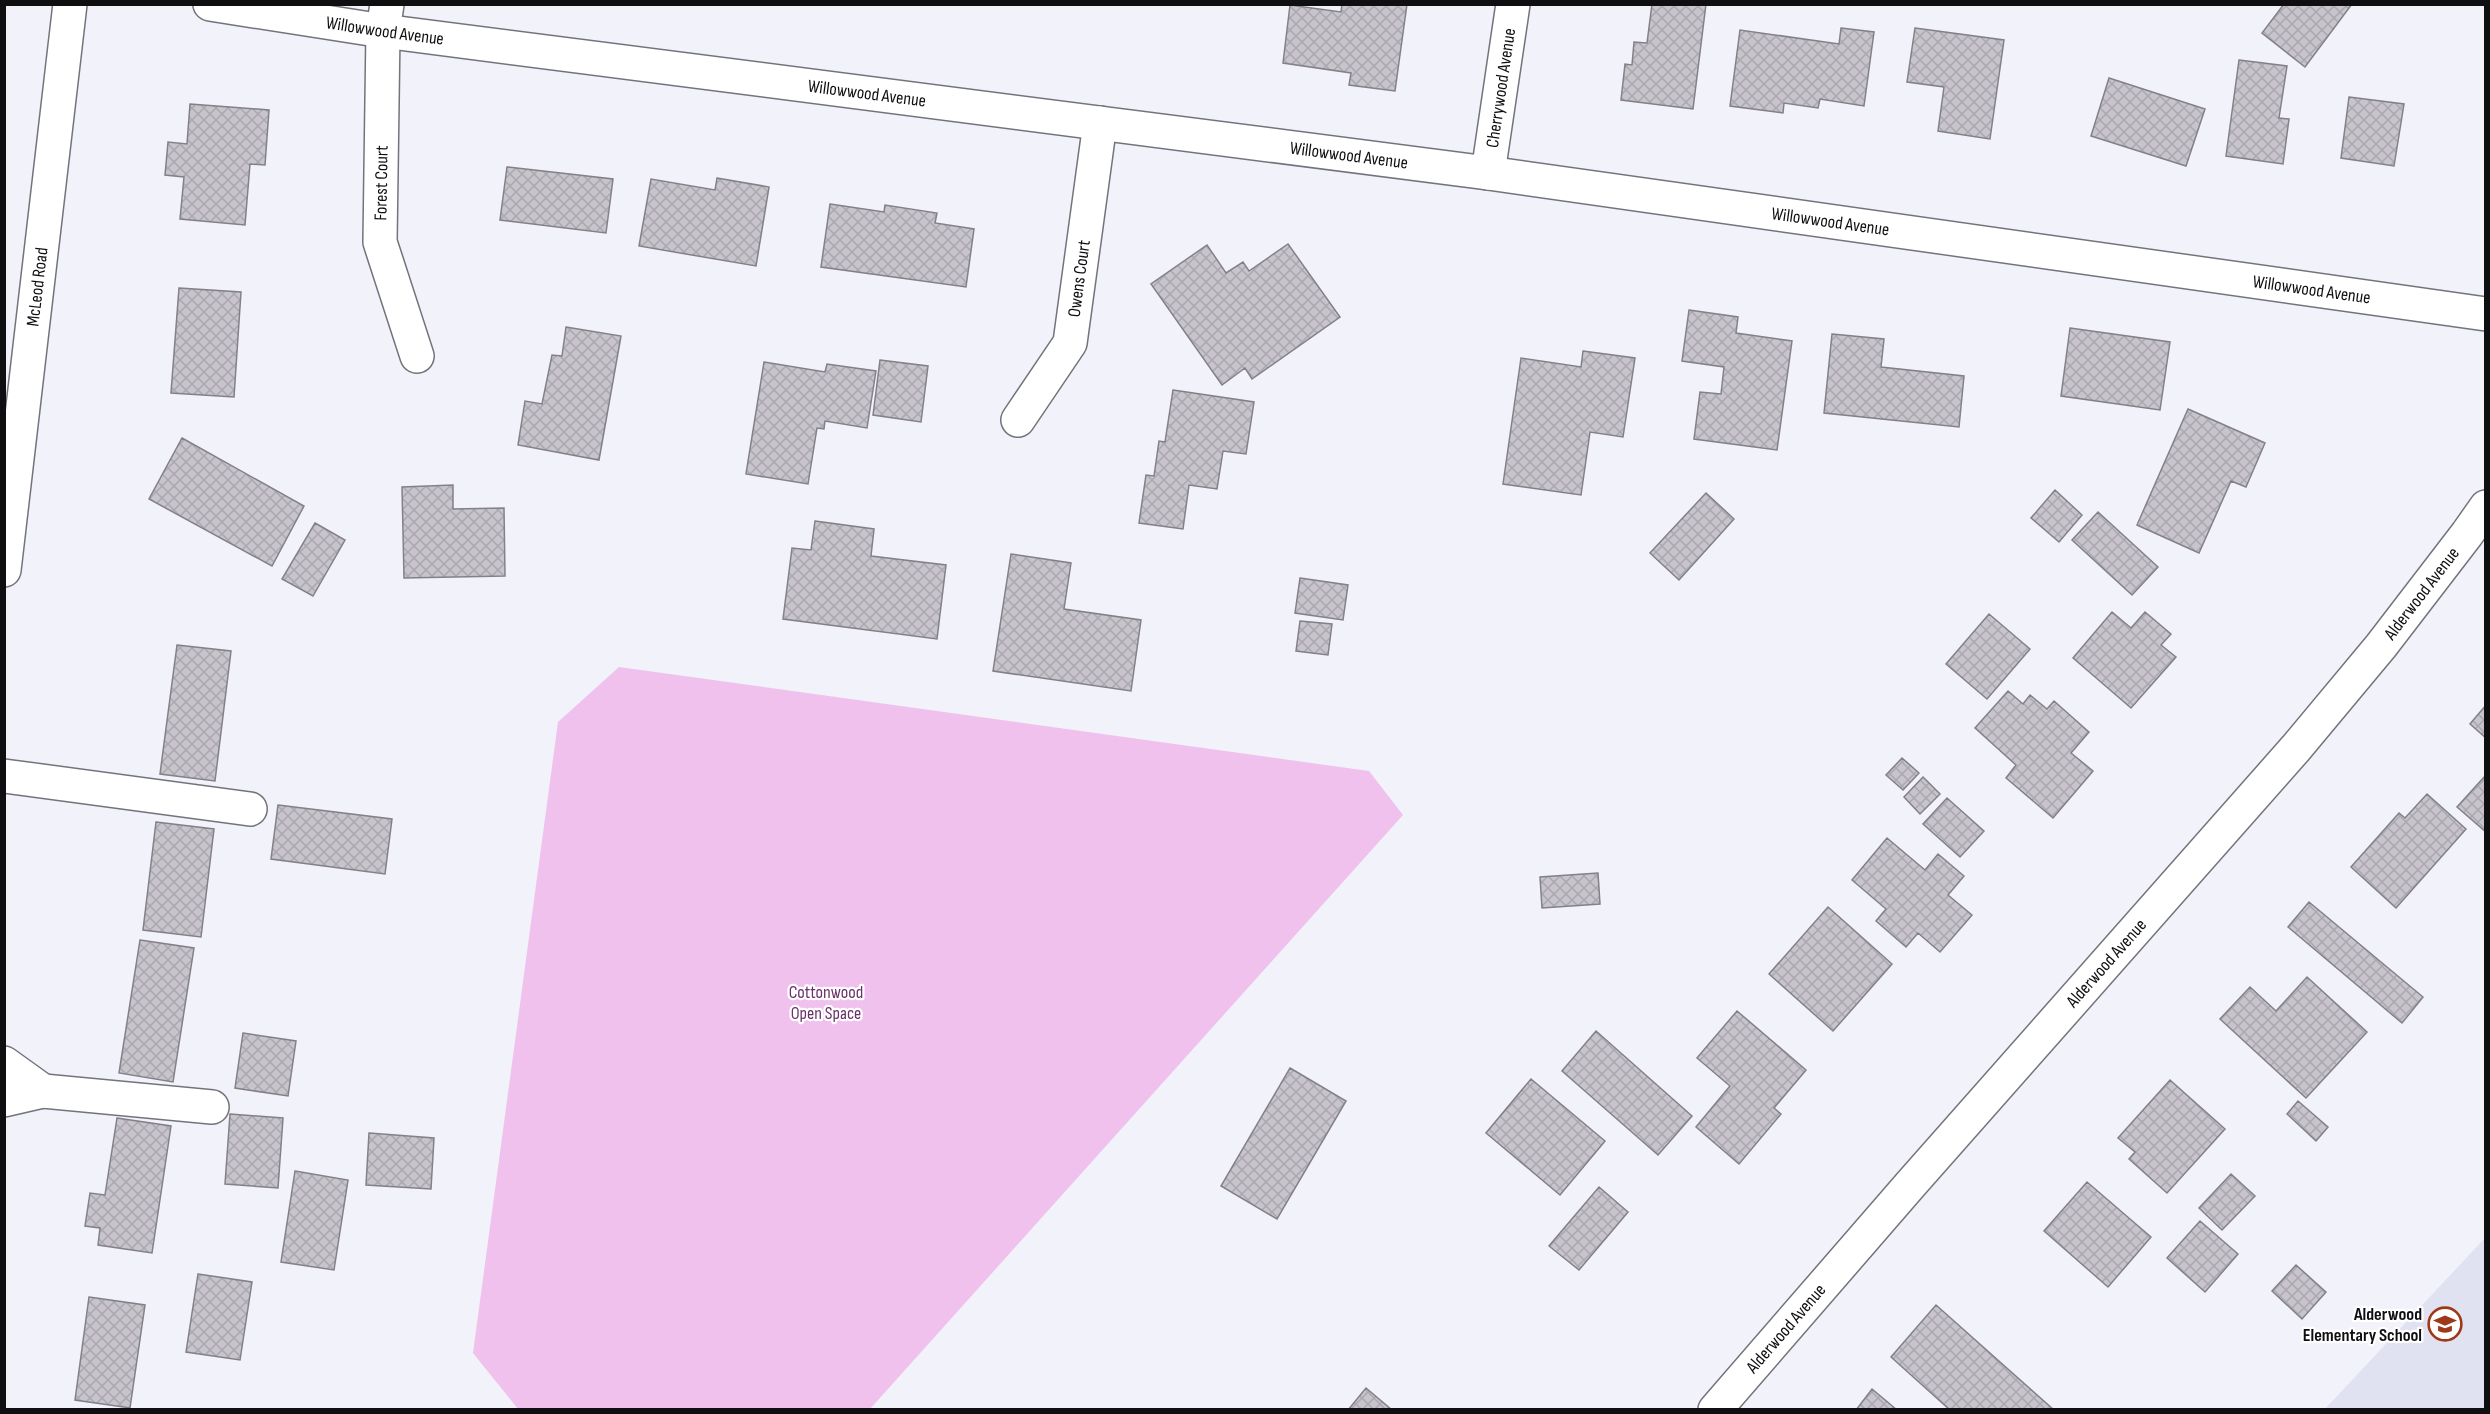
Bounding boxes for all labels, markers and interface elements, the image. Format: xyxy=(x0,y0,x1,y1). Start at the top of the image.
street label: Willowwood Avenue xyxy=(324,12,445,50)
street label: Cherrywood Avenue xyxy=(1482,27,1520,149)
street label: Willowwood Avenue xyxy=(807,76,927,112)
street label: Willowwood Avenue xyxy=(1289,138,1409,174)
street label: Forest Court xyxy=(370,145,393,221)
street label: Willowwood Avenue xyxy=(1770,203,1891,241)
street label: Owens Court xyxy=(1064,238,1095,318)
street label: McLeod Road xyxy=(22,246,53,328)
street label: Willowwood Avenue xyxy=(2251,271,2372,309)
street label: Alderwood Avenue xyxy=(2379,543,2464,645)
street label: Alderwood Avenue xyxy=(2061,915,2151,1013)
park label: Cottonwood Open Space xyxy=(789,982,863,1024)
street label: Alderwood Avenue xyxy=(1741,1280,1830,1378)
place label: Alderwood Elementary School xyxy=(2303,1304,2422,1346)
school or university icon: Alderwood Elementary School xyxy=(2427,1306,2463,1342)

